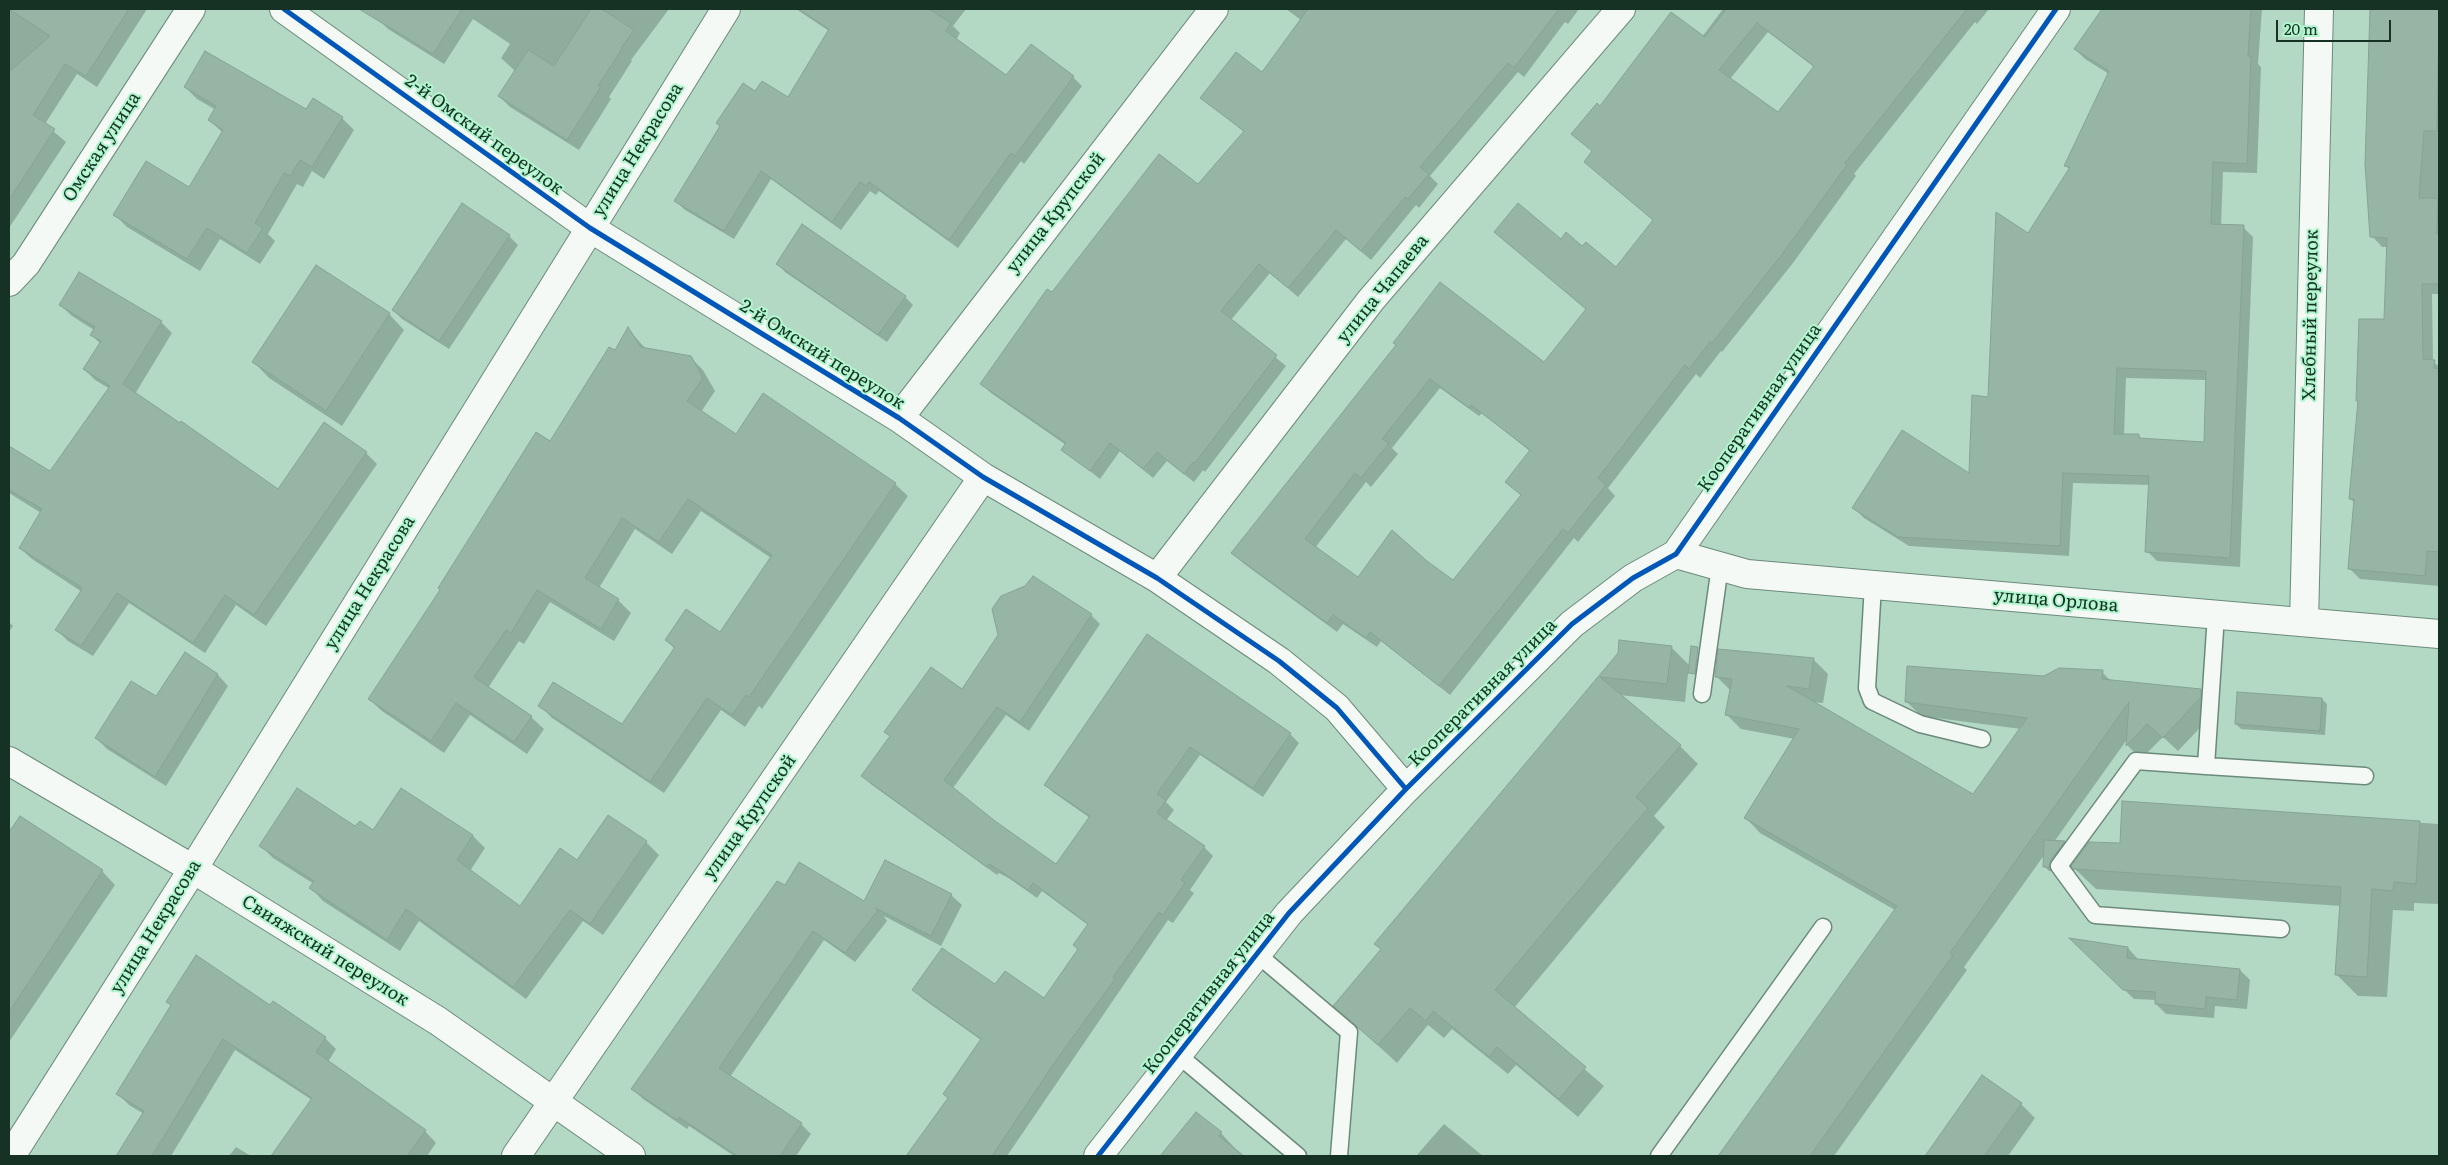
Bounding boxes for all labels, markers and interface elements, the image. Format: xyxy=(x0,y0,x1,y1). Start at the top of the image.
scale bar xyxy=(2278,10,2393,42)
text: 20 m xyxy=(2284,17,2318,40)
street label: 2-й Омский переулок xyxy=(401,70,567,200)
street label: улица Некрасова xyxy=(588,79,688,221)
street label: Омская улица xyxy=(59,88,145,206)
street label: улица Крупской xyxy=(1002,148,1110,278)
street label: Хлебный переулок xyxy=(2299,229,2323,401)
street label: улица Чапаева xyxy=(1333,230,1433,348)
street label: 2-й Омский переулок xyxy=(735,295,909,415)
street label: Кооперативная улица xyxy=(1694,320,1826,496)
street label: улица Некрасова xyxy=(320,512,420,654)
street label: улица Орлова xyxy=(1993,585,2119,617)
street label: Кооперативная улица xyxy=(1404,614,1562,772)
street label: улица Крупской xyxy=(699,750,801,884)
street label: улица Некрасова xyxy=(106,856,206,998)
street label: Свияжский переулок xyxy=(238,891,412,1011)
street label: Кооперативная улица xyxy=(1139,907,1279,1079)

